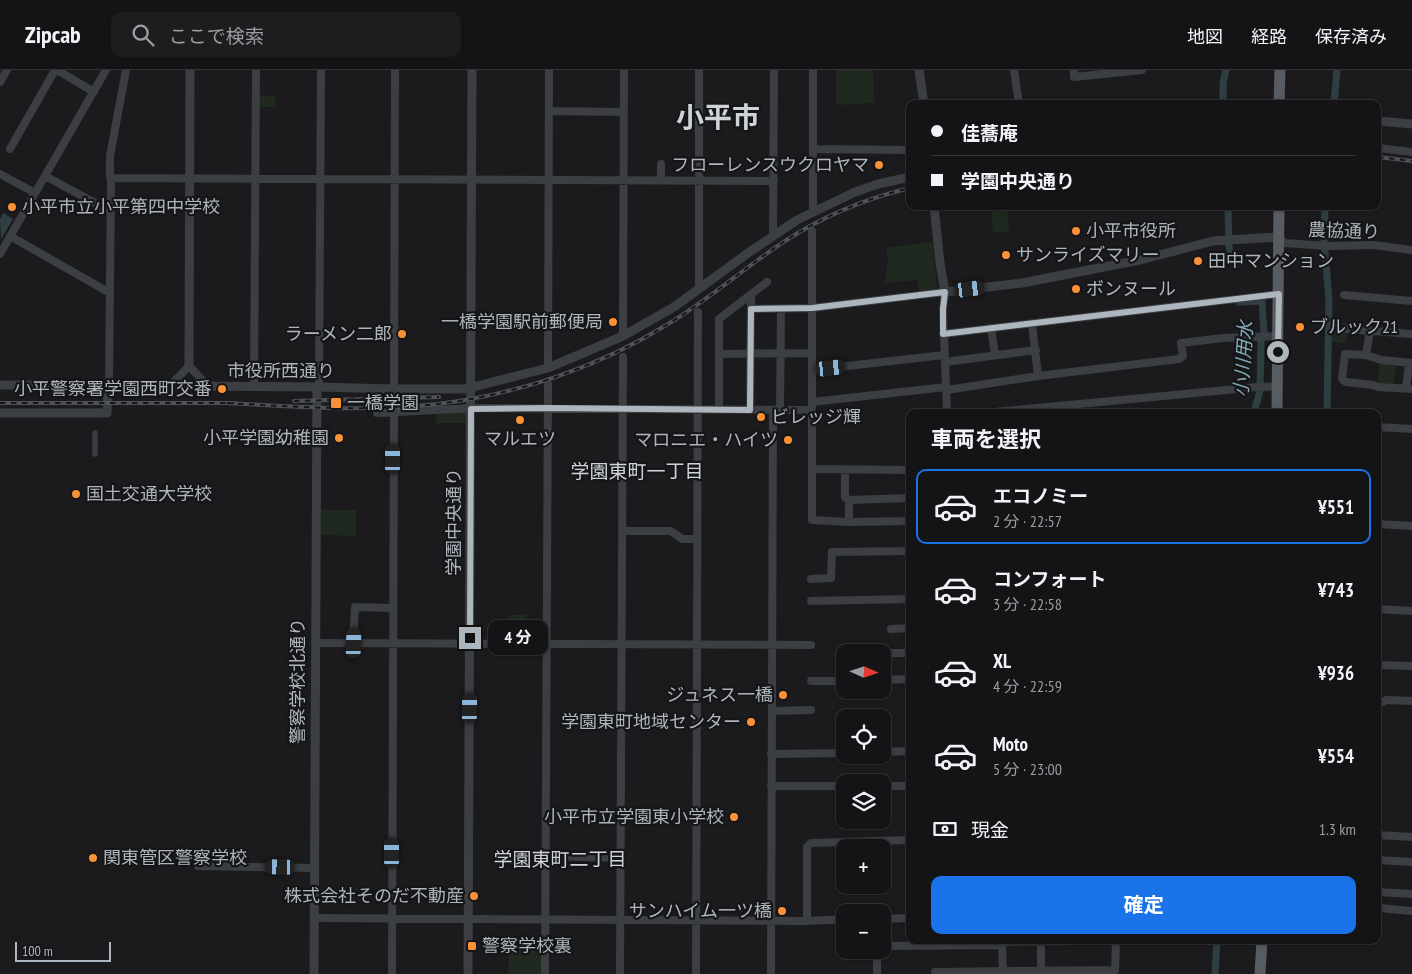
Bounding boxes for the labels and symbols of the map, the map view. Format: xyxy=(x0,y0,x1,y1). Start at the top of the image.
district label: 小平市 xyxy=(676,98,760,135)
place label: フローレンスウクロヤマ xyxy=(671,153,869,176)
marker: フローレンスウクロヤマ xyxy=(873,159,885,171)
place label: 小平市立小平第四中学校 xyxy=(22,195,220,218)
marker: 小平市立小平第四中学校 xyxy=(6,201,18,213)
street label: 農協通り xyxy=(1308,218,1380,243)
place label: 小平市役所 xyxy=(1086,219,1176,242)
marker: 小平市役所 xyxy=(1070,225,1082,237)
place label: サンライズマリー xyxy=(1016,243,1159,266)
marker: サンライズマリー xyxy=(1000,249,1012,261)
place label: 田中マンション xyxy=(1208,249,1334,272)
marker: 田中マンション xyxy=(1192,255,1204,267)
place label: ボンヌール xyxy=(1086,277,1176,300)
car xyxy=(954,280,985,298)
marker: ボンヌール xyxy=(1070,283,1082,295)
place label: 一橋学園駅前郵便局 xyxy=(441,310,603,333)
place label: ブルック21 xyxy=(1310,315,1398,338)
marker: 一橋学園駅前郵便局 xyxy=(607,316,619,328)
water label: 小川用水 xyxy=(1228,318,1258,398)
marker: ブルック21 xyxy=(1294,321,1306,333)
place label: ラーメン二郎 xyxy=(285,322,392,345)
marker: ラーメン二郎 xyxy=(396,328,408,340)
route start xyxy=(1267,341,1289,363)
street label: 市役所西通り xyxy=(227,359,335,382)
car xyxy=(815,359,846,377)
place label: 小平警察署学園西町交番 xyxy=(14,377,212,400)
marker: 小平警察署学園西町交番 xyxy=(216,383,228,395)
place label: 一橋学園 xyxy=(347,391,419,414)
marker: 一橋学園 xyxy=(329,396,343,410)
place label: ビレッジ輝 xyxy=(771,405,861,428)
marker: ビレッジ輝 xyxy=(755,411,767,423)
marker: マルエツ xyxy=(514,414,526,426)
place label: 小平学園幼稚園 xyxy=(203,426,329,449)
place label: マルエツ xyxy=(484,427,556,450)
place label: マロニエ・ハイツ xyxy=(634,428,778,451)
marker: 小平学園幼稚園 xyxy=(333,432,345,444)
marker: マロニエ・ハイツ xyxy=(782,434,794,446)
car xyxy=(385,444,400,474)
district label: 学園東町一丁目 xyxy=(570,459,704,483)
street label: 学園中央通り xyxy=(442,468,465,576)
place label: 国土交通大学校 xyxy=(86,482,212,505)
marker: 国土交通大学校 xyxy=(70,488,82,500)
street label: 警察学校北通り xyxy=(286,618,309,744)
callout: 4 分 xyxy=(488,620,548,656)
route end xyxy=(459,627,481,649)
car xyxy=(345,628,362,658)
north arrow xyxy=(836,644,891,699)
place label: ジュネス一橋 xyxy=(666,683,773,706)
marker: ジュネス一橋 xyxy=(777,689,789,701)
car xyxy=(462,693,477,723)
place label: 学園東町地域センター xyxy=(561,710,741,733)
marker: 学園東町地域センター xyxy=(745,716,757,728)
place label: 小平市立学園東小学校 xyxy=(544,805,724,828)
marker: 小平市立学園東小学校 xyxy=(728,811,740,823)
car xyxy=(384,838,399,868)
place label: 関東管区警察学校 xyxy=(103,846,247,869)
district label: 学園東町二丁目 xyxy=(493,847,627,871)
marker: 関東管区警察学校 xyxy=(87,852,99,864)
car xyxy=(264,859,295,875)
place label: 株式会社そのだ不動産 xyxy=(284,884,464,907)
marker: 株式会社そのだ不動産 xyxy=(468,890,480,902)
place label: サンハイム一ツ橋 xyxy=(629,899,772,922)
marker: サンハイム一ツ橋 xyxy=(776,905,788,917)
place label: 警察学校裏 xyxy=(482,934,572,957)
scale bar xyxy=(15,939,111,962)
marker: 警察学校裏 xyxy=(466,940,478,952)

